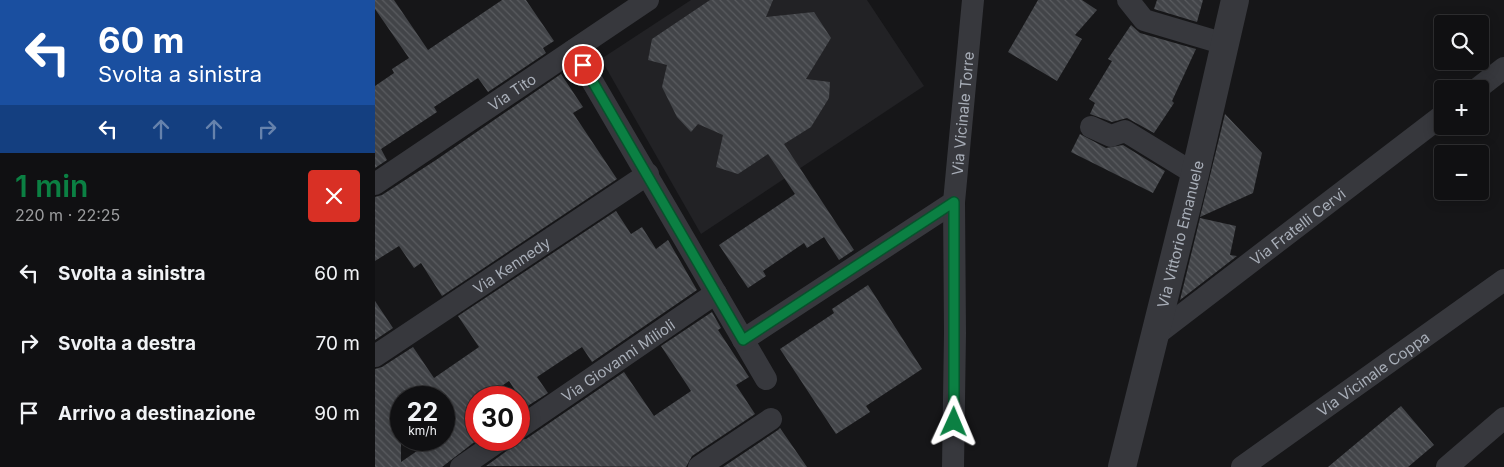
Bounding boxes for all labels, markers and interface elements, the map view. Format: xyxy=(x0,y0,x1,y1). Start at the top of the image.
map controls xyxy=(1434,15,1489,200)
button: search xyxy=(1434,15,1489,70)
text: 60 m xyxy=(98,19,185,61)
icon: left xyxy=(15,20,80,85)
pin xyxy=(562,44,604,86)
icon: arrive xyxy=(569,51,597,79)
street label: Via Vicinale Torre xyxy=(947,51,978,176)
text: Svolta a sinistra xyxy=(98,61,262,87)
street label: Via Tito xyxy=(484,69,539,115)
button: + xyxy=(1434,80,1489,135)
icon: left xyxy=(94,115,122,143)
icon: ahead xyxy=(147,115,175,143)
icon: ahead xyxy=(200,115,228,143)
icon: right xyxy=(253,115,281,143)
button: − xyxy=(1434,145,1489,200)
street label: Via Vittorio Emanuele xyxy=(1153,159,1207,310)
text: 1 min xyxy=(15,168,88,204)
button: close xyxy=(308,170,360,222)
street label: Via Fratelli Cervi xyxy=(1246,184,1349,269)
text: 220 m · 22:25 xyxy=(15,205,120,225)
street label: Via Kennedy xyxy=(469,232,554,298)
icon: left xyxy=(15,259,43,287)
text: Svolta a sinistra xyxy=(58,262,206,285)
text: 60 m xyxy=(314,262,360,285)
street label: Via Giovanni Milioli xyxy=(558,315,678,406)
street label: Via Vicinale Coppa xyxy=(1313,327,1433,420)
icon: right xyxy=(15,329,43,357)
text: Svolta a destra xyxy=(58,332,196,355)
text: 70 m xyxy=(316,332,360,355)
speed limit sign: 30 xyxy=(465,386,530,451)
position arrow xyxy=(927,395,979,447)
text: 22 xyxy=(407,397,438,427)
icon: arrive xyxy=(15,399,43,427)
text: Arrivo a destinazione xyxy=(58,402,256,425)
text: 90 m xyxy=(314,402,360,425)
text: km/h xyxy=(408,423,437,438)

